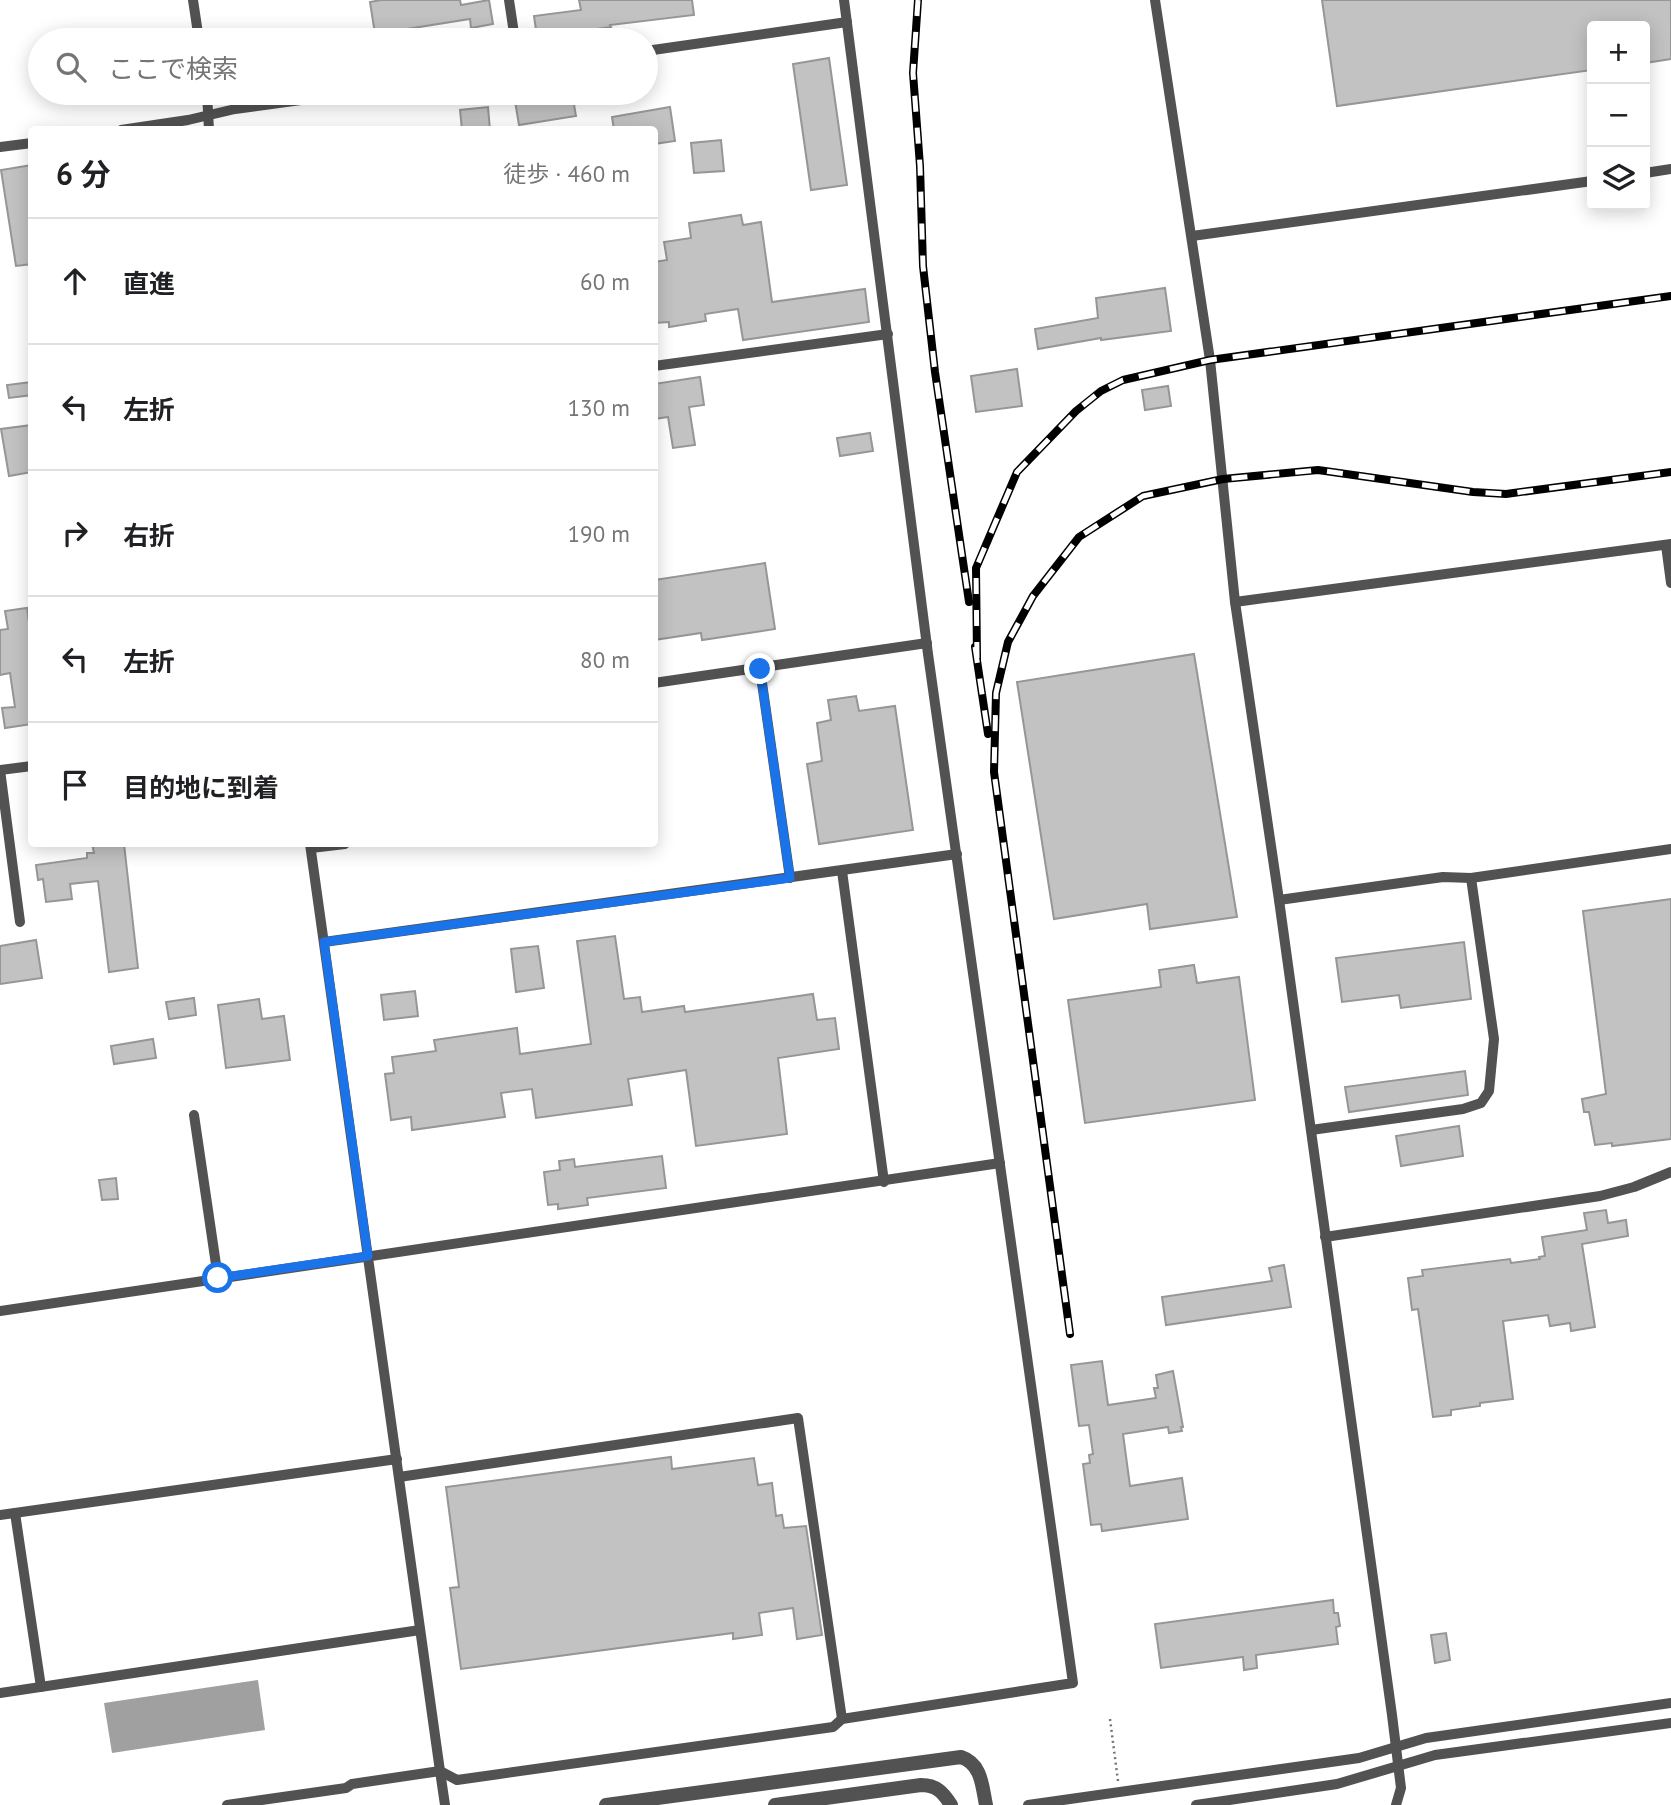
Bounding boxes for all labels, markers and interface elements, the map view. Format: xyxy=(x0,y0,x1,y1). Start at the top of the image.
map controls xyxy=(1587,21,1650,210)
button: + xyxy=(1587,21,1650,84)
search box xyxy=(28,28,658,105)
icon: search xyxy=(52,48,90,86)
text: ここで検索 xyxy=(108,52,238,85)
button: − xyxy=(1587,84,1650,147)
button: layers xyxy=(1587,147,1650,210)
text: 6 分 xyxy=(56,154,111,193)
text: 徒歩 · 460 m xyxy=(503,159,630,188)
icon: ahead xyxy=(56,262,94,300)
text: 直進 xyxy=(123,267,175,300)
text: 60 m xyxy=(580,267,630,296)
icon: left xyxy=(56,388,94,426)
text: 左折 xyxy=(123,393,175,426)
text: 130 m xyxy=(568,393,630,422)
icon: right xyxy=(56,514,94,552)
text: 右折 xyxy=(123,519,175,552)
text: 190 m xyxy=(568,519,630,548)
icon: left xyxy=(56,640,94,678)
text: 左折 xyxy=(123,645,175,678)
text: 80 m xyxy=(580,645,630,674)
route end xyxy=(744,653,775,684)
icon: arrive xyxy=(56,766,94,804)
text: 目的地に到着 xyxy=(123,771,279,804)
route start xyxy=(202,1262,233,1293)

